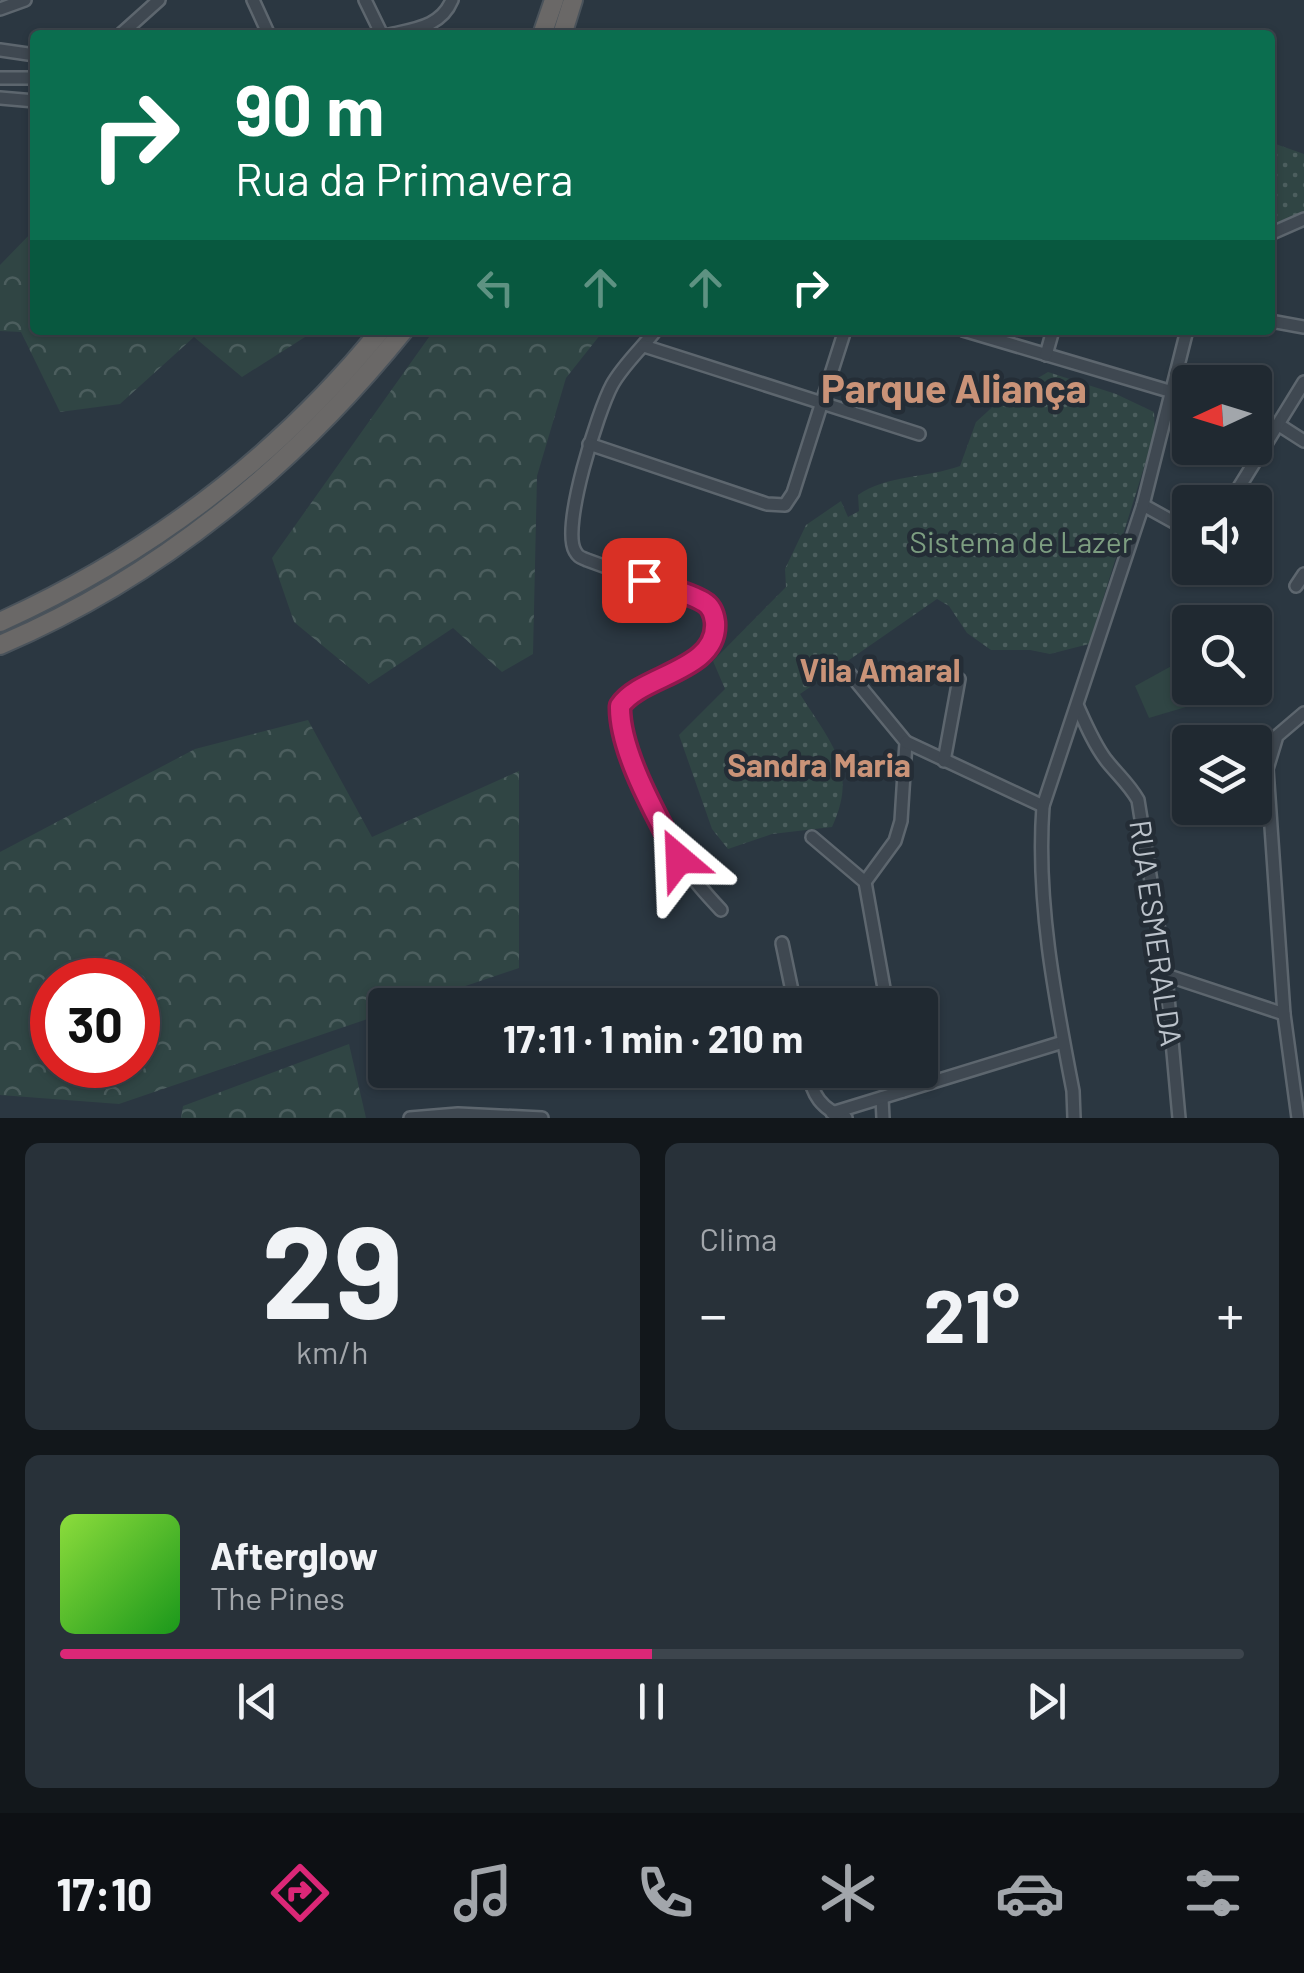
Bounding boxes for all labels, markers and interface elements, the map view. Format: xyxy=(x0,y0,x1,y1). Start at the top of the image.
text: 90 m xyxy=(235,66,385,150)
icon: right xyxy=(70,70,200,200)
text: Rua da Primavera xyxy=(235,151,574,205)
icon: left xyxy=(468,260,523,315)
icon: ahead xyxy=(573,260,628,315)
icon: ahead xyxy=(678,260,733,315)
icon: right xyxy=(783,260,838,315)
district label: Parque Aliança xyxy=(821,363,1087,411)
north arrow xyxy=(1172,365,1272,465)
map controls xyxy=(1172,365,1272,825)
button: sound xyxy=(1172,485,1272,585)
park label: Sistema de Lazer xyxy=(909,523,1133,559)
pin xyxy=(602,538,687,623)
icon: arrive xyxy=(617,553,672,608)
button: search xyxy=(1172,605,1272,705)
district label: Vila Amaral xyxy=(799,650,961,688)
button: layers xyxy=(1172,725,1272,825)
district label: Sandra Maria xyxy=(727,745,911,783)
position arrow xyxy=(627,807,731,911)
street label: RUA ESMERALDA xyxy=(1123,818,1191,1048)
speed limit sign: 30 xyxy=(30,958,160,1088)
text: 17:11 · 1 min · 210 m xyxy=(503,1015,803,1061)
text: 29 xyxy=(261,1189,403,1345)
text: Clima xyxy=(700,1219,777,1257)
text: 21° xyxy=(924,1268,1020,1358)
text: − xyxy=(700,1280,727,1346)
text: + xyxy=(1216,1280,1244,1346)
text: km/h xyxy=(296,1332,368,1370)
text: Afterglow xyxy=(210,1532,378,1578)
text: The Pines xyxy=(210,1578,345,1616)
icon: previous xyxy=(230,1674,285,1729)
icon: pause xyxy=(624,1674,679,1729)
icon: next xyxy=(1019,1674,1074,1729)
icon: directions xyxy=(265,1858,335,1928)
icon: music xyxy=(448,1858,518,1928)
icon: phone xyxy=(630,1858,700,1928)
icon: climate xyxy=(813,1858,883,1928)
icon: car xyxy=(995,1858,1065,1928)
icon: filters xyxy=(1178,1858,1248,1928)
text: 17:10 xyxy=(56,1866,152,1920)

